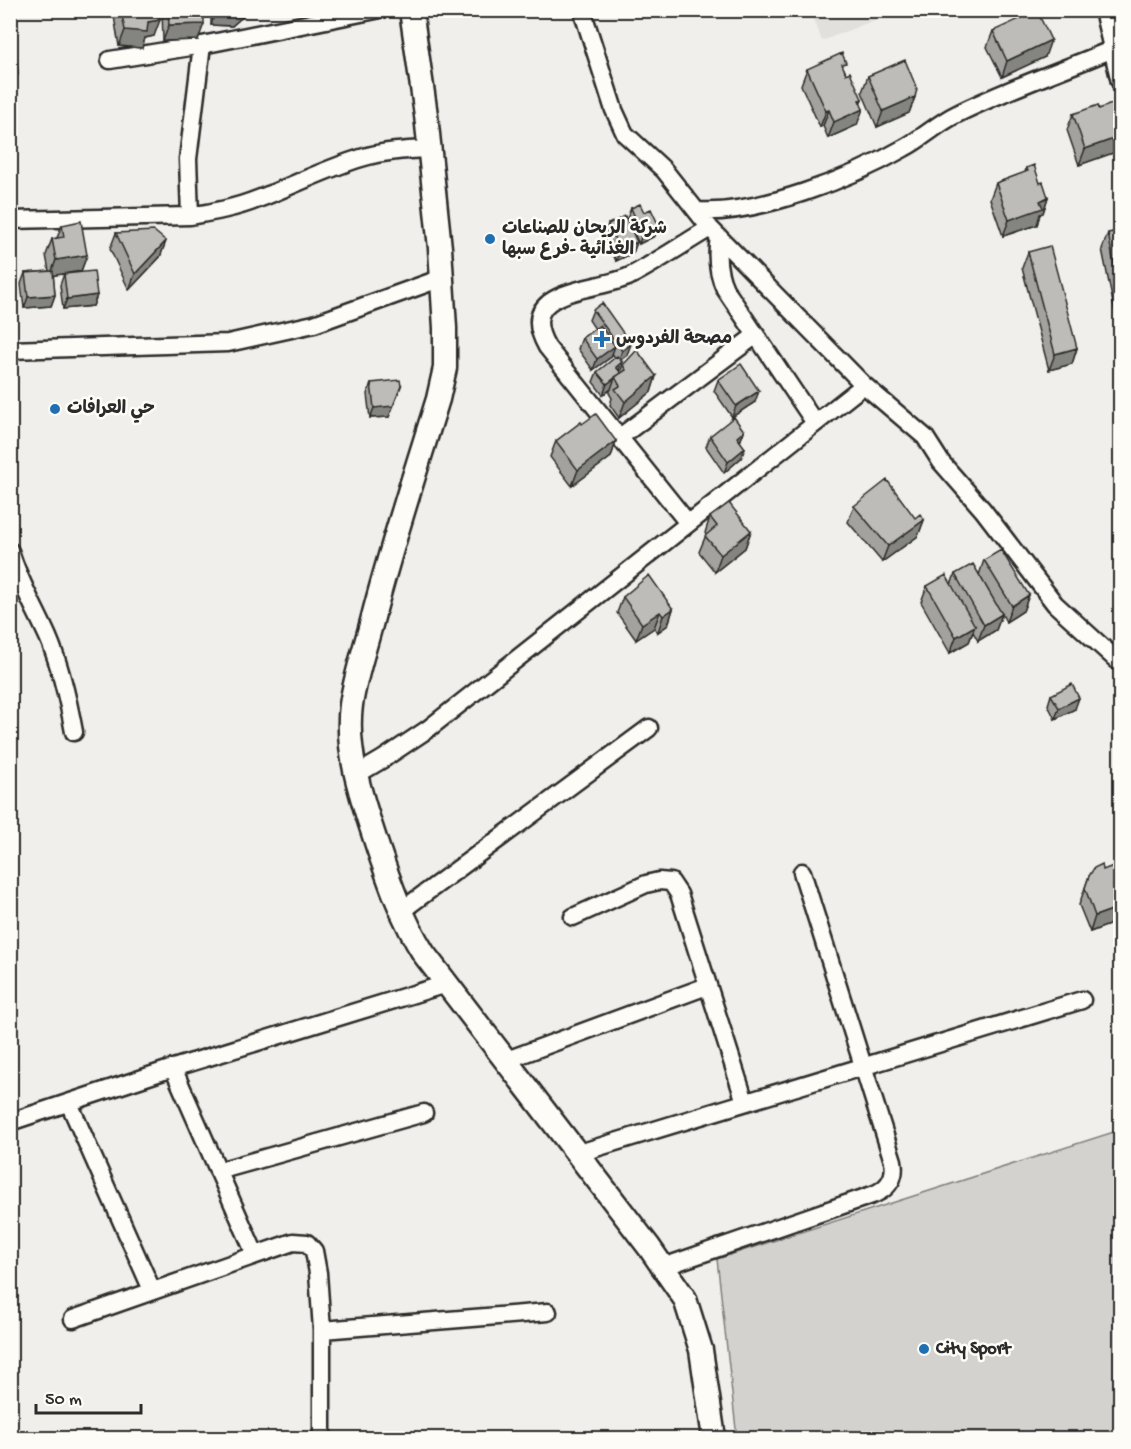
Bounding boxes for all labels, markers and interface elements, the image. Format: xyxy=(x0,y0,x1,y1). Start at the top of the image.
place label: شركة الريحان للصناعات الغذائية -فرع سبها xyxy=(502,218,667,261)
marker: شركة الريحان للصناعات الغذائية -فرع سبها xyxy=(483,232,497,246)
place label: مصحة الفردوس xyxy=(616,328,732,350)
marker: مصحة الفردوس xyxy=(593,330,611,348)
place label: حي العرافات xyxy=(67,397,155,423)
marker: حي العرافات xyxy=(48,402,62,416)
place label: City Sport xyxy=(935,1339,1012,1360)
marker: City Sport xyxy=(917,1342,931,1356)
scale bar xyxy=(36,1377,141,1415)
text: 50 m xyxy=(45,1390,82,1411)

